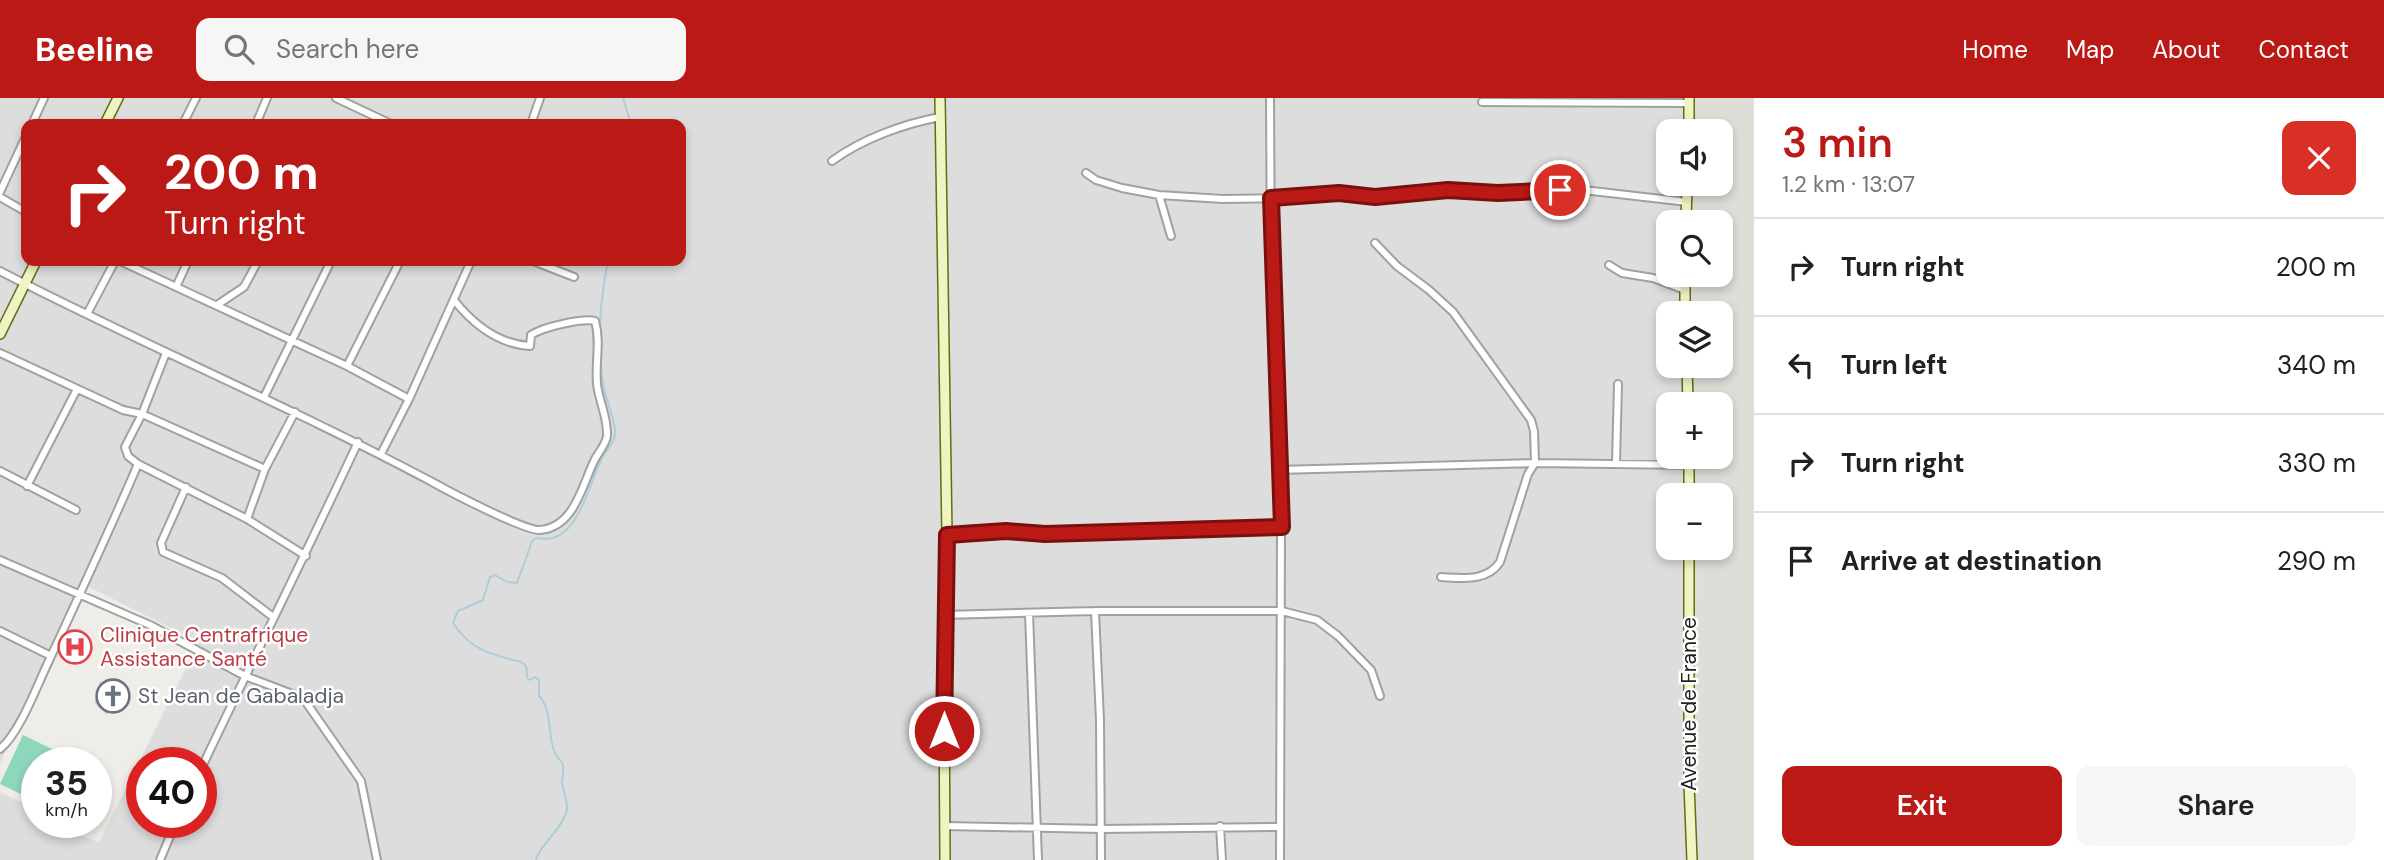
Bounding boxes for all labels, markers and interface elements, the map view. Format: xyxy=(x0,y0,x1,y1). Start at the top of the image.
search box xyxy=(196,18,686,81)
text: Beeline xyxy=(35,28,154,71)
icon: search xyxy=(220,30,258,68)
text: Search here xyxy=(276,32,419,66)
text: Home xyxy=(1962,34,2028,65)
text: Map xyxy=(2066,34,2114,65)
text: About xyxy=(2152,34,2221,65)
text: Contact xyxy=(2259,34,2349,65)
text: 3 min xyxy=(1782,115,1893,170)
map controls xyxy=(1656,119,1733,560)
button: sound xyxy=(1656,119,1733,196)
button: close xyxy=(2282,121,2356,195)
text: 200 m xyxy=(164,140,319,204)
icon: right xyxy=(49,147,140,238)
pin xyxy=(1530,160,1590,220)
text: 1.2 km · 13:07 xyxy=(1782,169,1915,199)
icon: arrive xyxy=(1541,171,1579,209)
text: Turn right xyxy=(164,202,306,244)
button: search xyxy=(1656,210,1733,287)
icon: right xyxy=(1782,248,1820,286)
text: Turn right xyxy=(1841,250,1965,284)
text: 200 m xyxy=(2276,250,2356,284)
button: layers xyxy=(1656,301,1733,378)
icon: left xyxy=(1782,346,1820,384)
text: Turn left xyxy=(1841,348,1948,382)
text: 340 m xyxy=(2277,348,2356,382)
button: + xyxy=(1656,392,1733,469)
icon: right xyxy=(1782,444,1820,482)
text: Turn right xyxy=(1841,446,1965,480)
text: 330 m xyxy=(2277,446,2356,480)
button: − xyxy=(1656,483,1733,560)
icon: arrive xyxy=(1782,542,1820,580)
text: Arrive at destination xyxy=(1841,544,2102,578)
text: 290 m xyxy=(2277,544,2356,578)
street label: Avenue de France xyxy=(1675,617,1703,791)
place label: Clinique Centrafrique Assistance Santé xyxy=(100,621,308,673)
hospital icon: Clinique Centrafrique Assistance Santé xyxy=(56,628,94,666)
church icon: St Jean de Gabaladja xyxy=(94,677,132,715)
place label: St Jean de Gabaladja xyxy=(138,682,344,710)
position arrow xyxy=(907,694,981,768)
speed limit sign: 40 xyxy=(126,747,217,838)
text: 35 xyxy=(45,760,88,806)
button: Exit xyxy=(1782,766,2062,846)
button: Share xyxy=(2076,766,2356,846)
text: km/h xyxy=(45,798,88,822)

